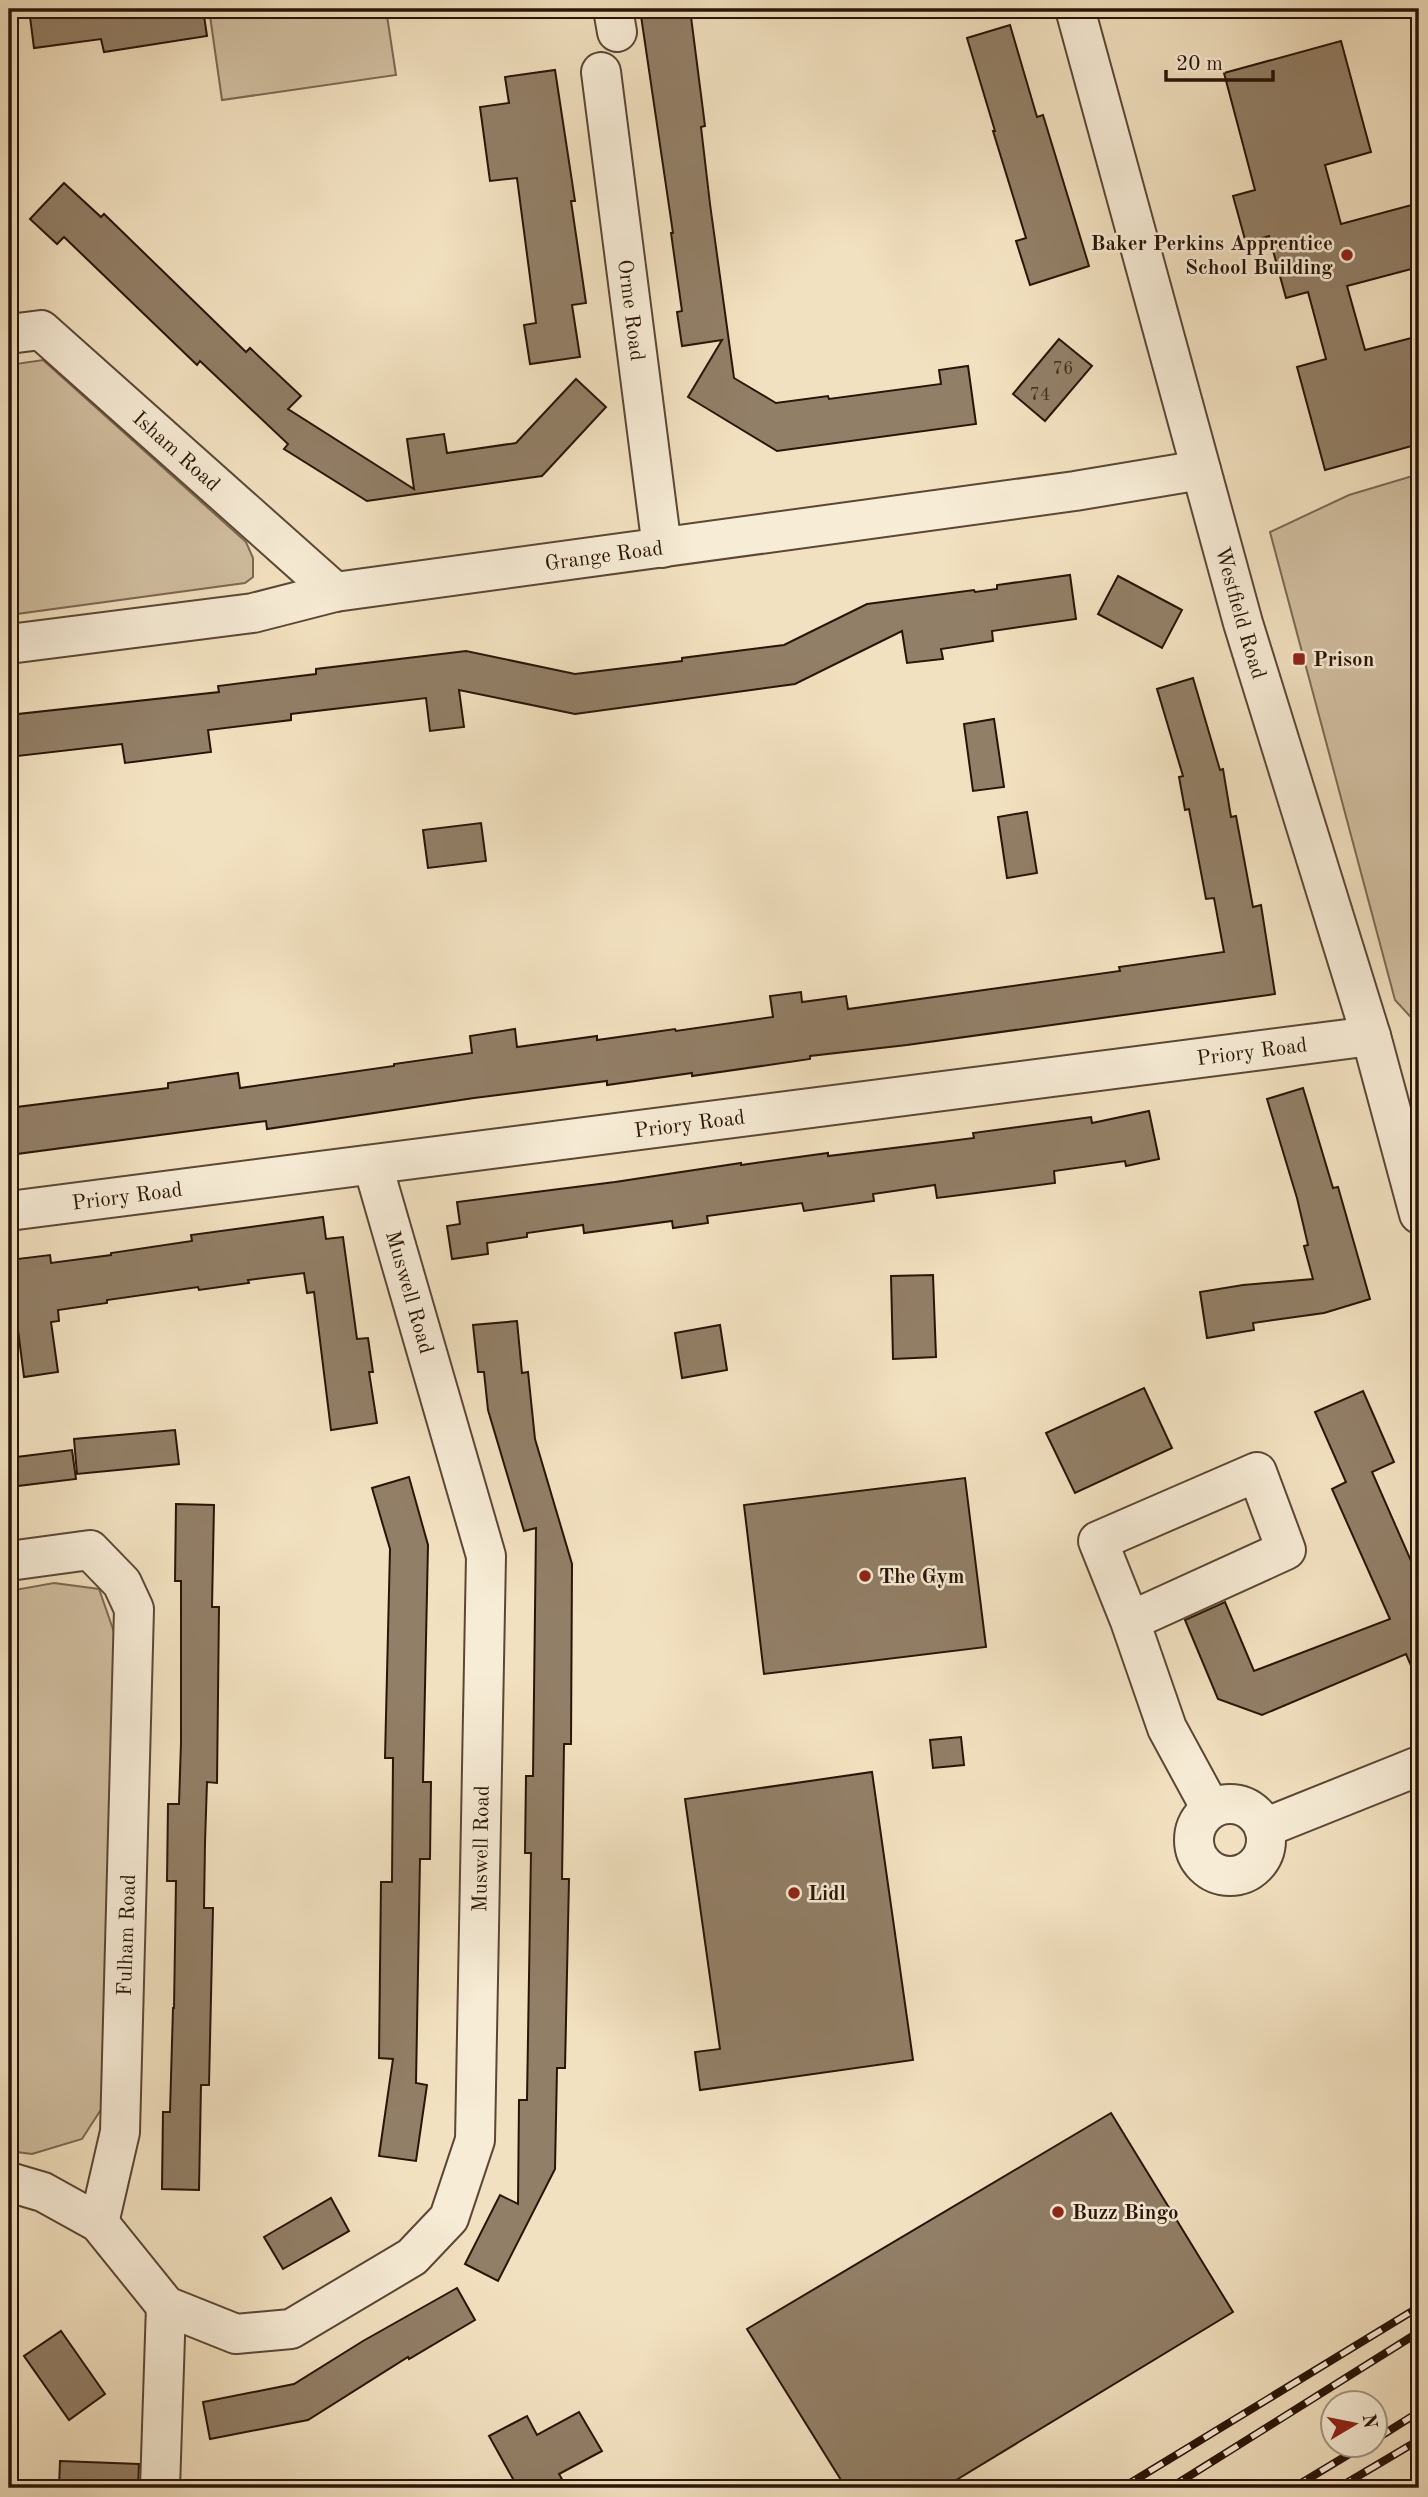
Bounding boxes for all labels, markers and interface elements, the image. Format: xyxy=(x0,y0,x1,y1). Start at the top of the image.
scale bar xyxy=(1166,38,1272,82)
text: 20 m xyxy=(1176,54,1223,75)
place label: Baker Perkins Apprentice School Building xyxy=(1091,234,1333,279)
marker: Baker Perkins Apprentice School Building xyxy=(1339,247,1355,263)
street label: Orme Road xyxy=(613,258,647,362)
house number: 76 xyxy=(1053,360,1073,378)
house number: 74 xyxy=(1030,386,1050,404)
street label: Isham Road xyxy=(128,408,223,496)
street label: Grange Road xyxy=(544,538,665,575)
street label: Westfield Road xyxy=(1211,544,1269,682)
place label: Prison xyxy=(1313,650,1374,671)
marker: Prison xyxy=(1291,651,1307,667)
street label: Priory Road xyxy=(1195,1035,1309,1070)
street label: Priory Road xyxy=(633,1108,746,1143)
street label: Priory Road xyxy=(71,1180,184,1215)
street label: Muswell Road xyxy=(381,1229,436,1356)
place label: The Gym xyxy=(879,1567,965,1588)
marker: The Gym xyxy=(857,1568,873,1584)
street label: Muswell Road xyxy=(470,1785,494,1912)
street label: Fulham Road xyxy=(115,1874,140,1996)
place label: Lidl xyxy=(808,1884,846,1905)
marker: Lidl xyxy=(786,1885,802,1901)
place label: Buzz Bingo xyxy=(1072,2203,1179,2224)
marker: Buzz Bingo xyxy=(1050,2204,1066,2220)
north arrow xyxy=(1320,2388,1390,2458)
text: N xyxy=(1358,2413,1379,2431)

